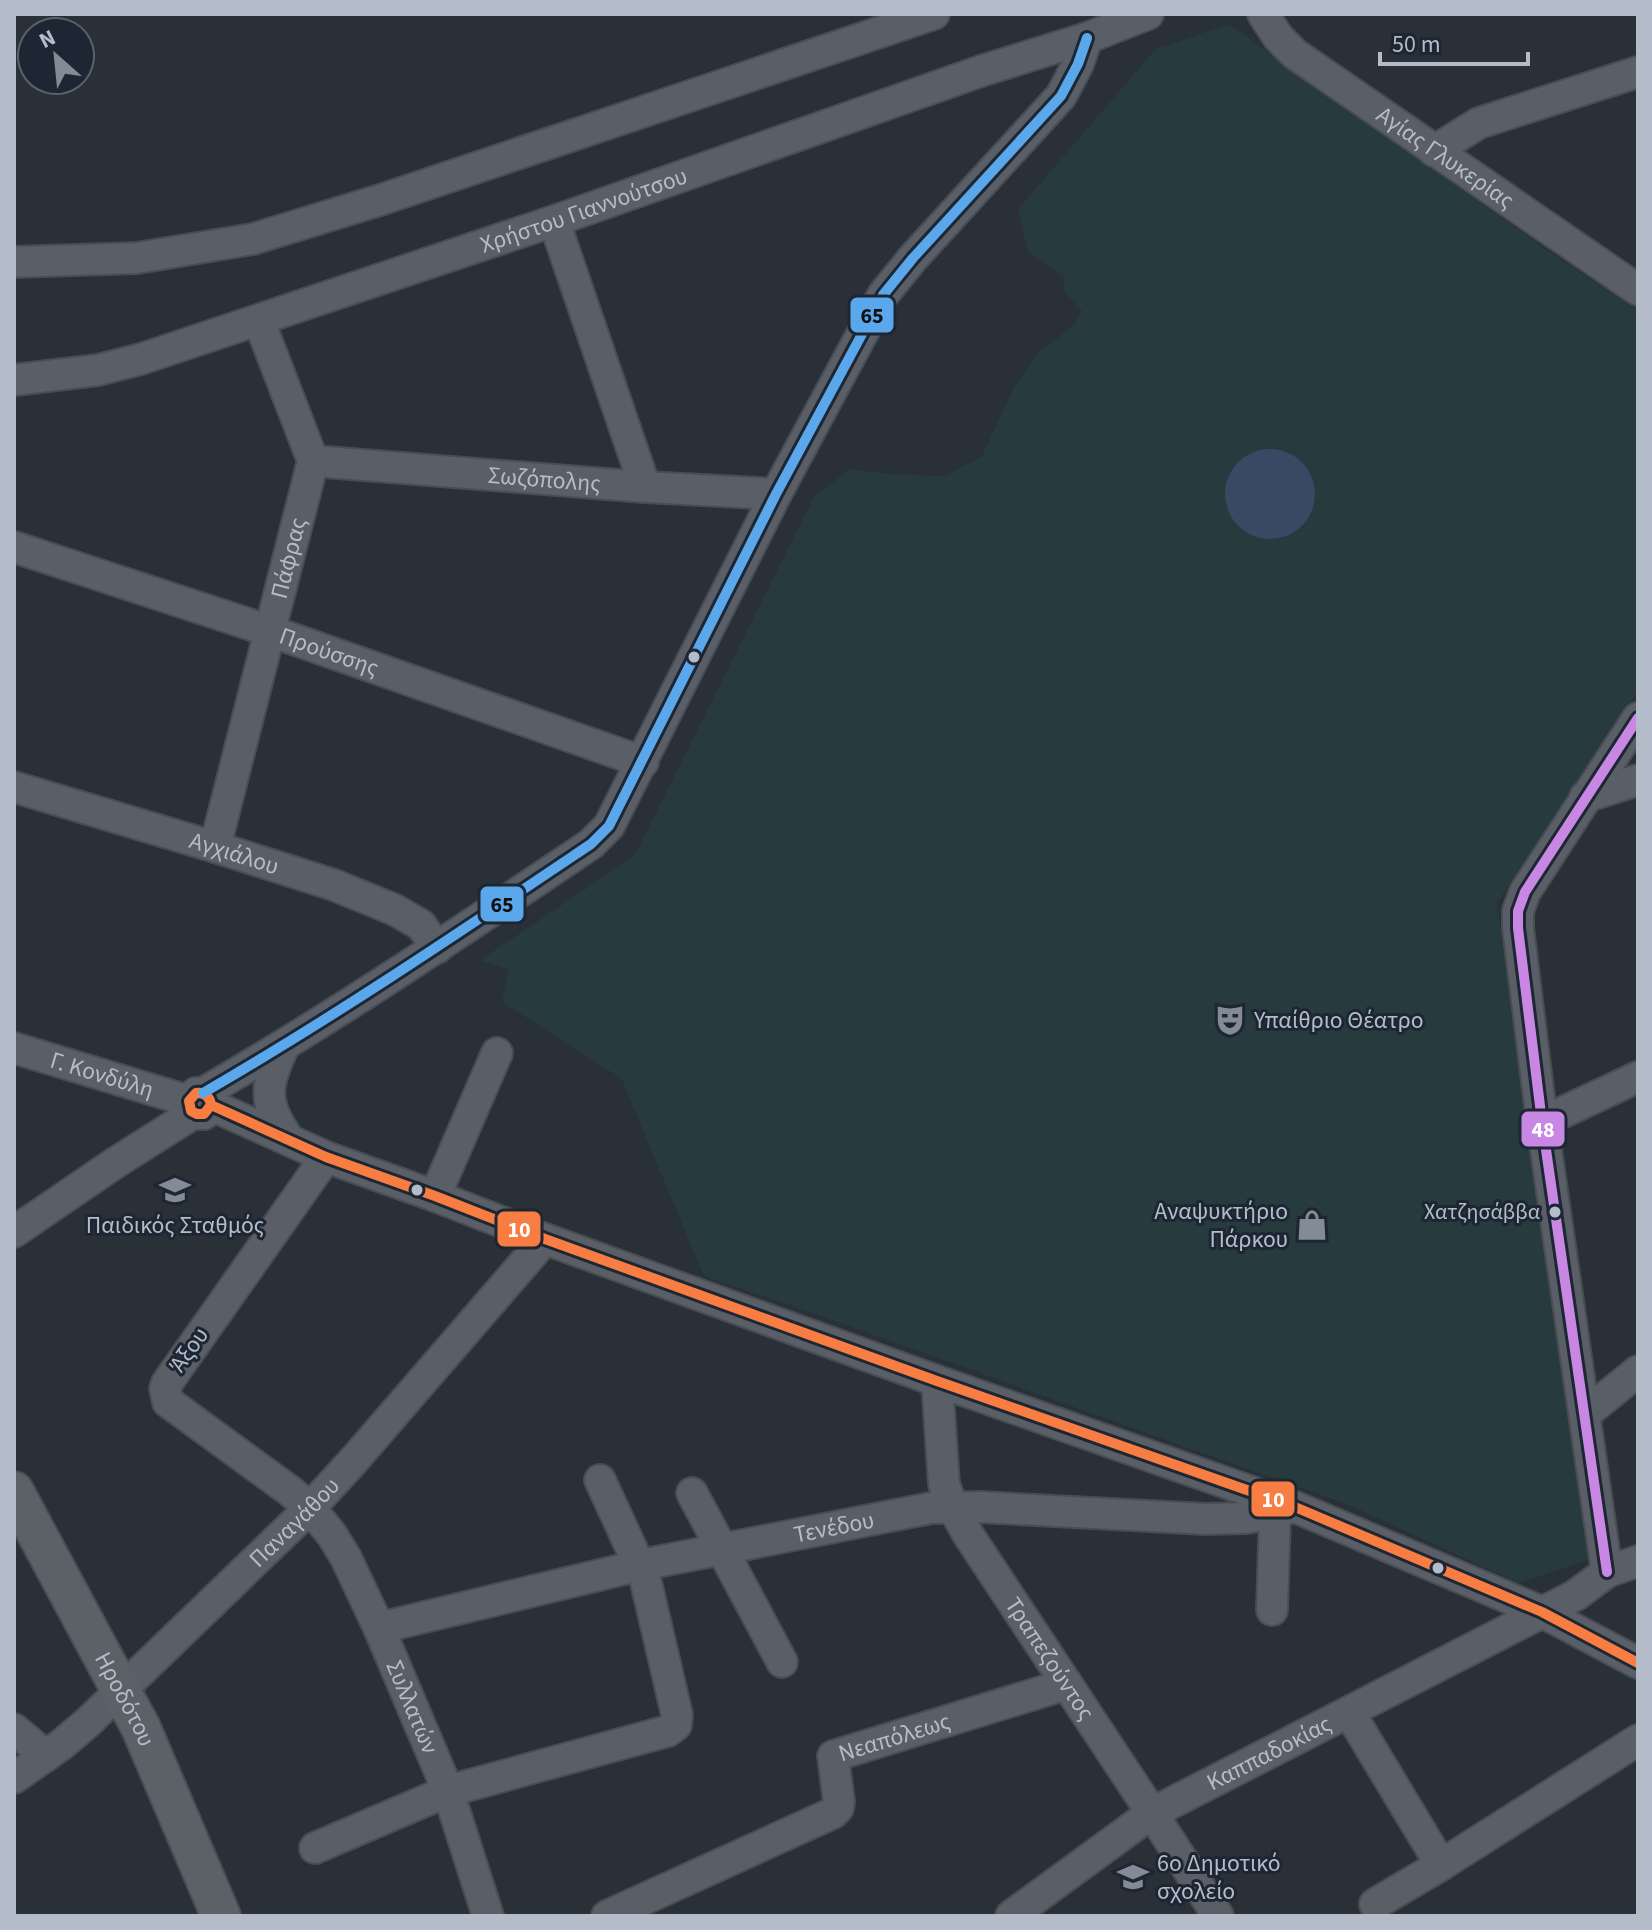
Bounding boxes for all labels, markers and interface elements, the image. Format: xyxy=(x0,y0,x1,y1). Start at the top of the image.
north arrow xyxy=(16,16,96,96)
scale bar xyxy=(1380,16,1528,66)
text: N xyxy=(34,21,61,57)
text: 50 m xyxy=(1392,27,1441,62)
street label: Αγίας Γλυκερίας xyxy=(1369,98,1521,217)
street label: Χρήστου Γιαννούτσου xyxy=(475,158,692,262)
line badge: 65 xyxy=(849,296,895,334)
text: 65 xyxy=(860,300,884,332)
street label: Σωζόπολης xyxy=(487,457,602,501)
street label: Πάφρας xyxy=(261,514,315,602)
street label: Προύσσης xyxy=(275,618,383,685)
unlabelled marker xyxy=(686,649,702,665)
street label: Αγχιάλου xyxy=(185,823,283,884)
line badge: 65 xyxy=(479,885,525,923)
text: 65 xyxy=(490,889,514,921)
theatre icon: Υπαίθριο Θέατρο xyxy=(1213,1003,1247,1037)
place label: Υπαίθριο Θέατρο xyxy=(1253,1003,1424,1038)
street label: Γ. Κονδύλη xyxy=(46,1042,158,1107)
line badge: 48 xyxy=(1520,1110,1566,1148)
text: 48 xyxy=(1531,1114,1555,1146)
school or university icon: Παιδικός Σταθμός xyxy=(158,1173,192,1207)
unlabelled marker xyxy=(409,1182,425,1198)
place label: Αναψυκτήριο Πάρκου xyxy=(1154,1194,1288,1257)
place label: Χατζησάββα xyxy=(1424,1196,1541,1228)
marker: Χατζησάββα xyxy=(1547,1204,1563,1220)
place label: Παιδικός Σταθμός xyxy=(86,1208,264,1243)
shop icon: Αναψυκτήριο Πάρκου xyxy=(1295,1208,1329,1242)
line badge: 10 xyxy=(496,1210,542,1248)
text: 10 xyxy=(507,1214,531,1246)
street label: Άξου xyxy=(161,1320,217,1380)
street label: Παναγάθου xyxy=(241,1469,348,1576)
line badge: 10 xyxy=(1250,1480,1296,1518)
text: 10 xyxy=(1261,1484,1285,1516)
street label: Τενέδου xyxy=(790,1502,877,1552)
unlabelled marker xyxy=(1430,1560,1446,1576)
street label: Τραπεζούντος xyxy=(996,1590,1104,1727)
street label: Ηροδότου xyxy=(86,1646,164,1752)
street label: Συλλατών xyxy=(377,1654,448,1759)
street label: Νεαπόλεως xyxy=(834,1703,955,1771)
street label: Καππαδοκίας xyxy=(1200,1706,1337,1800)
place label: 6ο Δημοτικό σχολείο xyxy=(1157,1846,1281,1909)
school or university icon: 6ο Δημοτικό σχολείο xyxy=(1116,1860,1150,1894)

